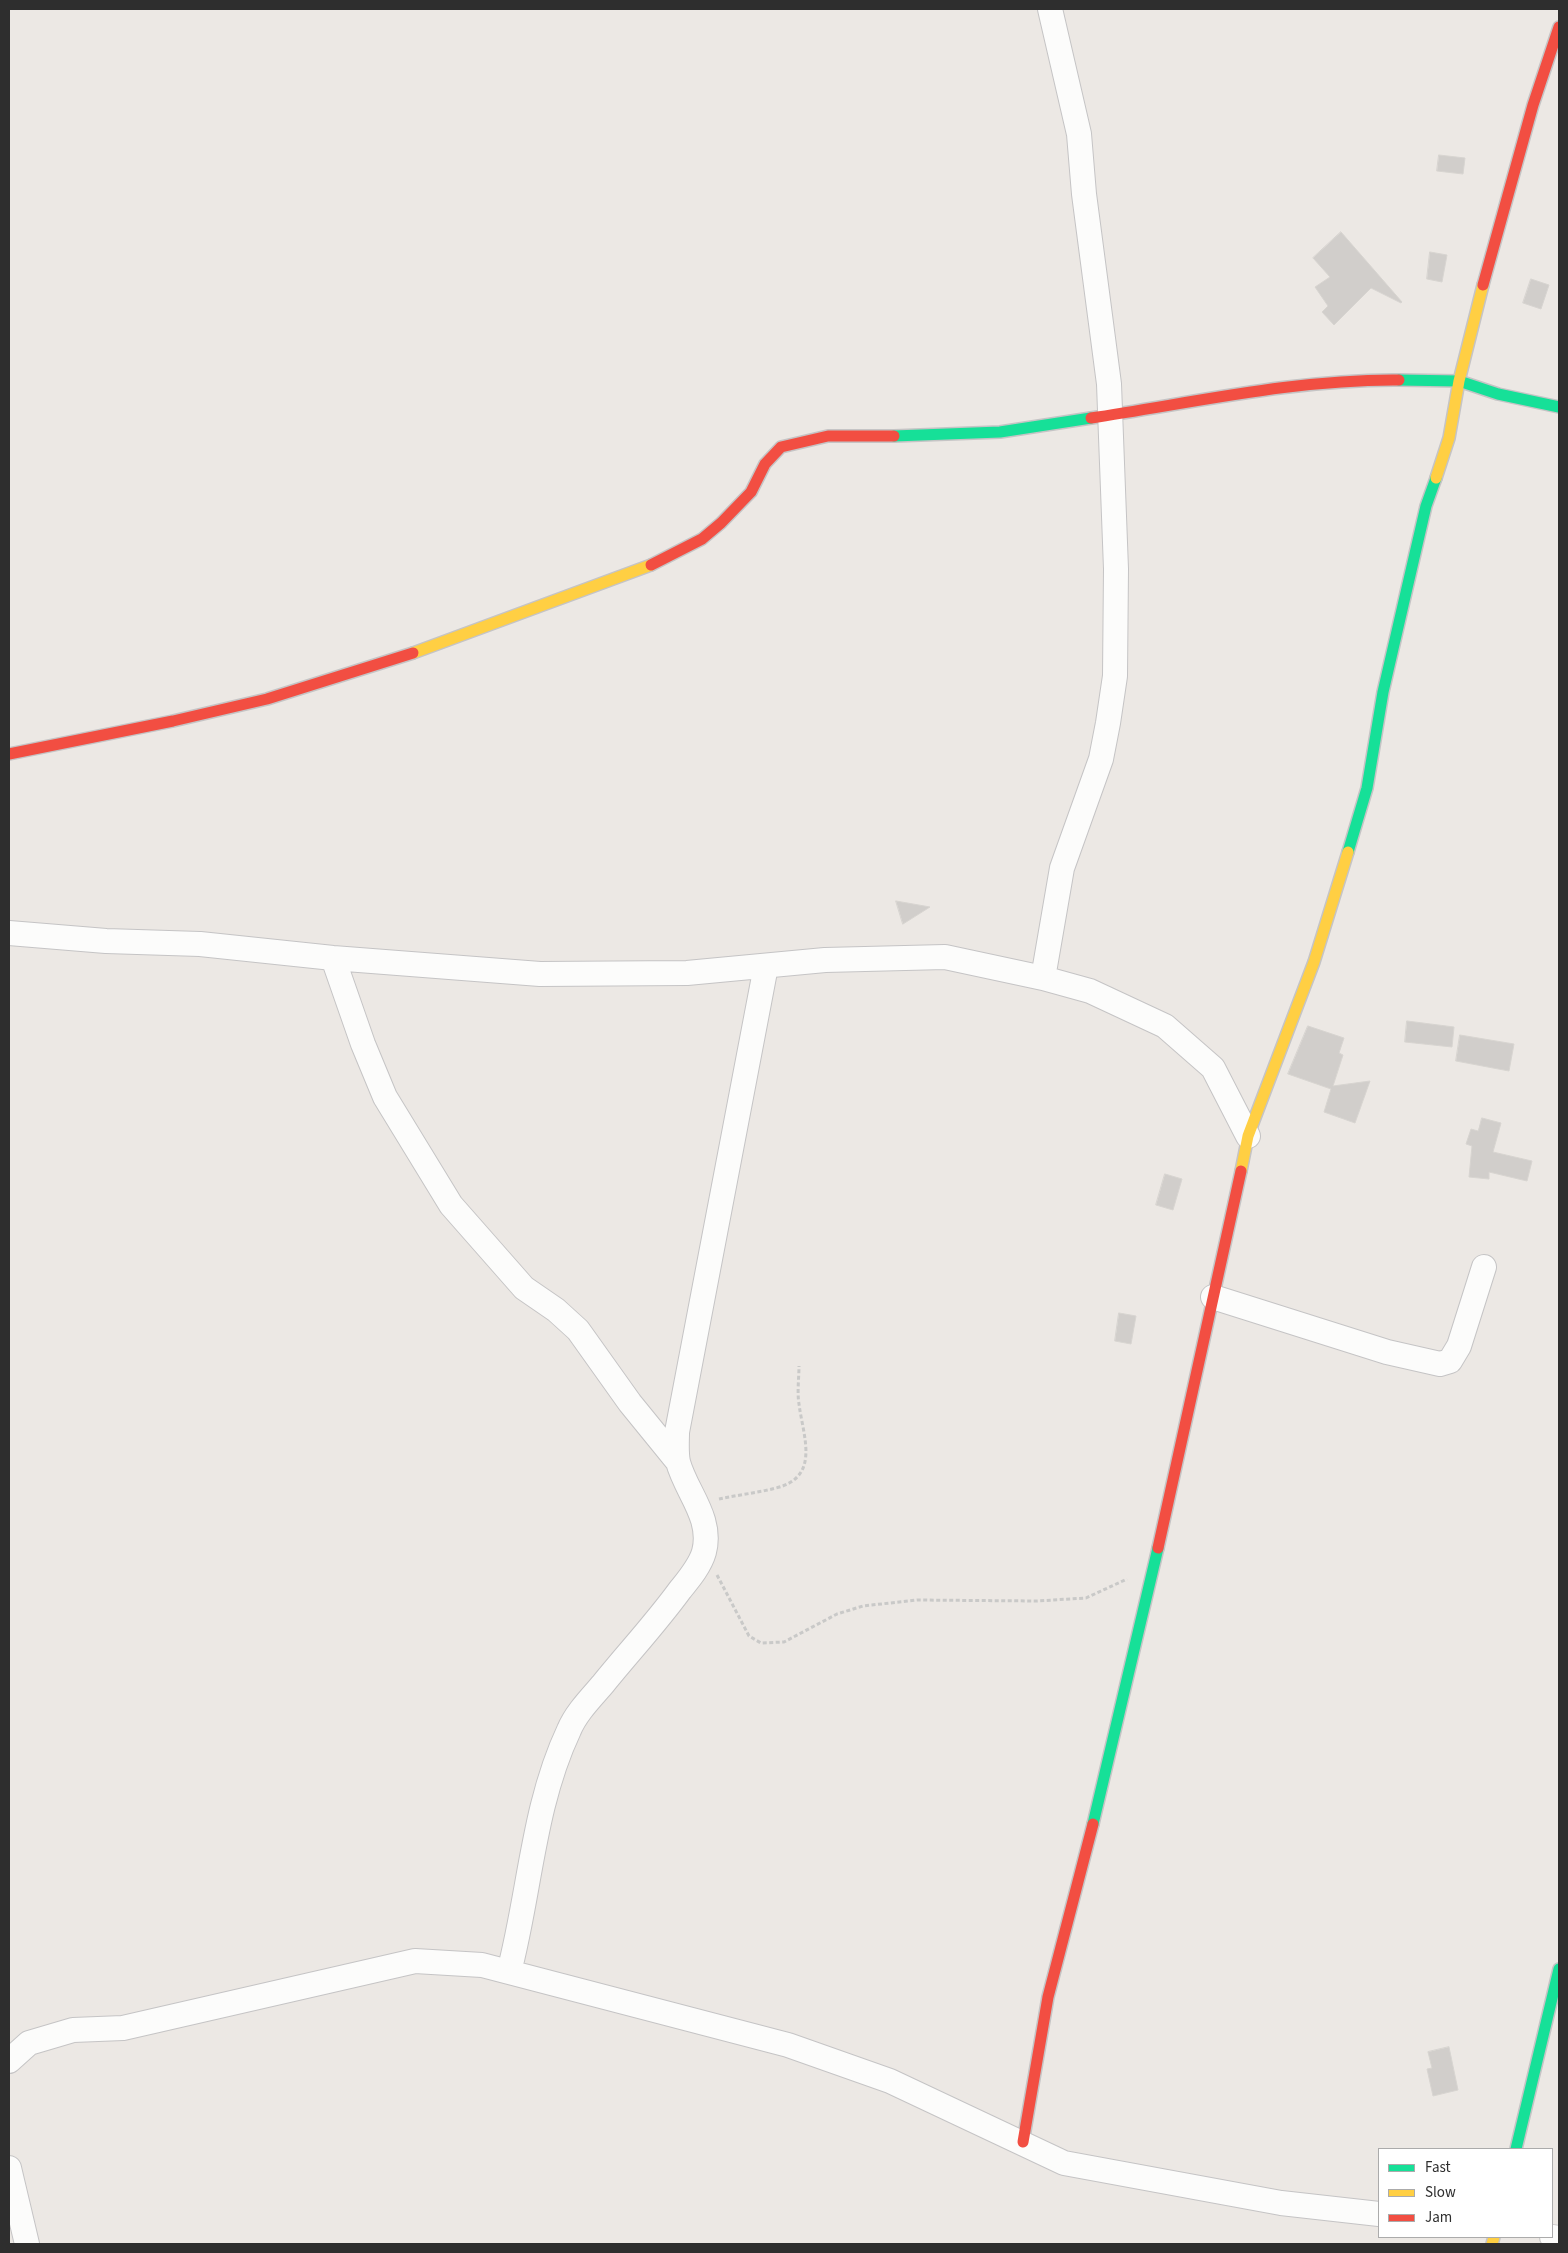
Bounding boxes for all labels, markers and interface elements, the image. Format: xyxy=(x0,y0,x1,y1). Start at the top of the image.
legend xyxy=(1378,2148,1553,2238)
text: Fast xyxy=(1425,2157,1451,2178)
text: Slow xyxy=(1425,2182,1456,2203)
text: Jam xyxy=(1425,2207,1452,2228)

